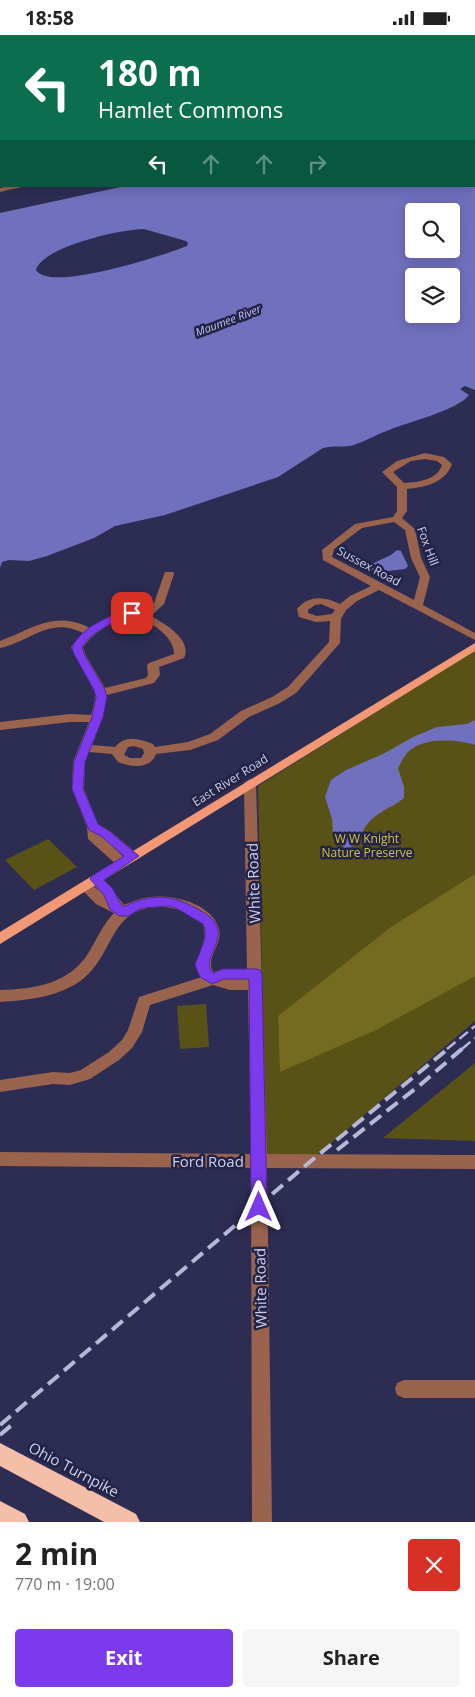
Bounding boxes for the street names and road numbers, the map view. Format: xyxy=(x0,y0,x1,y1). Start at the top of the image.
street label: Fox Hill xyxy=(413,524,443,568)
street label: Sussex Road xyxy=(334,542,404,590)
street label: East River Road xyxy=(189,750,271,810)
street label: White Road xyxy=(242,843,264,923)
street label: Ford Road xyxy=(172,1151,244,1171)
street label: White Road xyxy=(249,1248,271,1328)
street label: Ohio Turnpike xyxy=(25,1437,123,1501)

